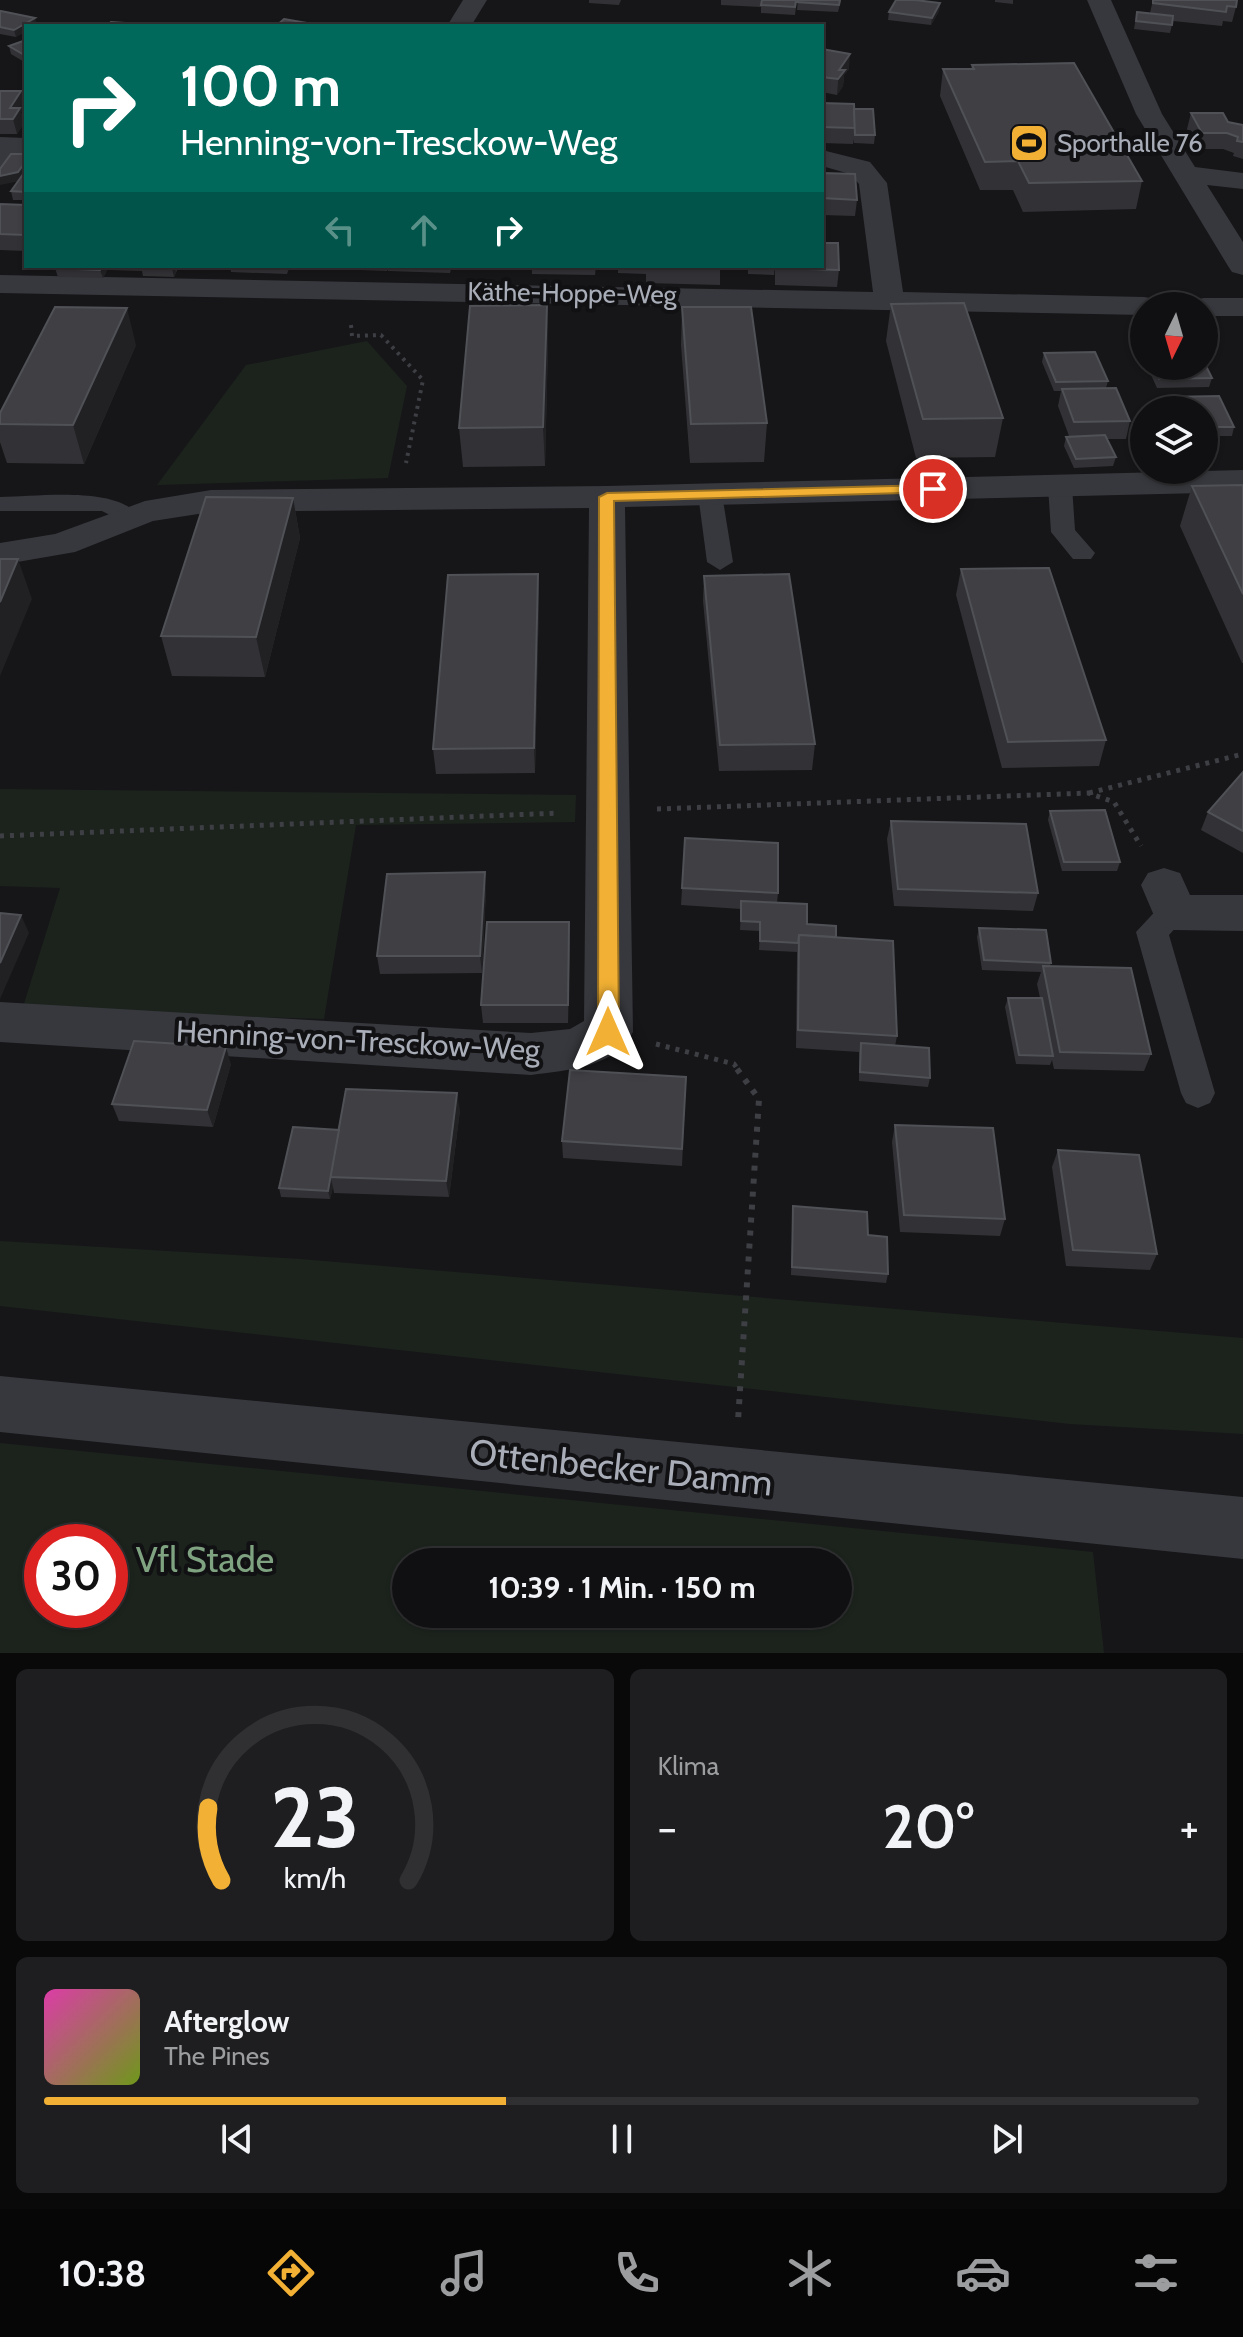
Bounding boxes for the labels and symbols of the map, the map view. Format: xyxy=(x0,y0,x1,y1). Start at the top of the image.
sports icon: Sporthalle 76 xyxy=(1008,122,1050,164)
place label: Sporthalle 76 xyxy=(1057,127,1203,159)
street label: Käthe-Hoppe-Weg xyxy=(467,275,678,311)
north arrow xyxy=(1130,292,1218,380)
pin xyxy=(899,455,967,523)
position arrow xyxy=(566,990,650,1074)
street label: Henning-von-Tresckow-Weg xyxy=(175,1012,542,1069)
street label: Ottenbecker Damm xyxy=(467,1429,775,1505)
speed limit sign: 30 xyxy=(24,1524,128,1628)
park label: Vfl Stade xyxy=(136,1537,274,1581)

